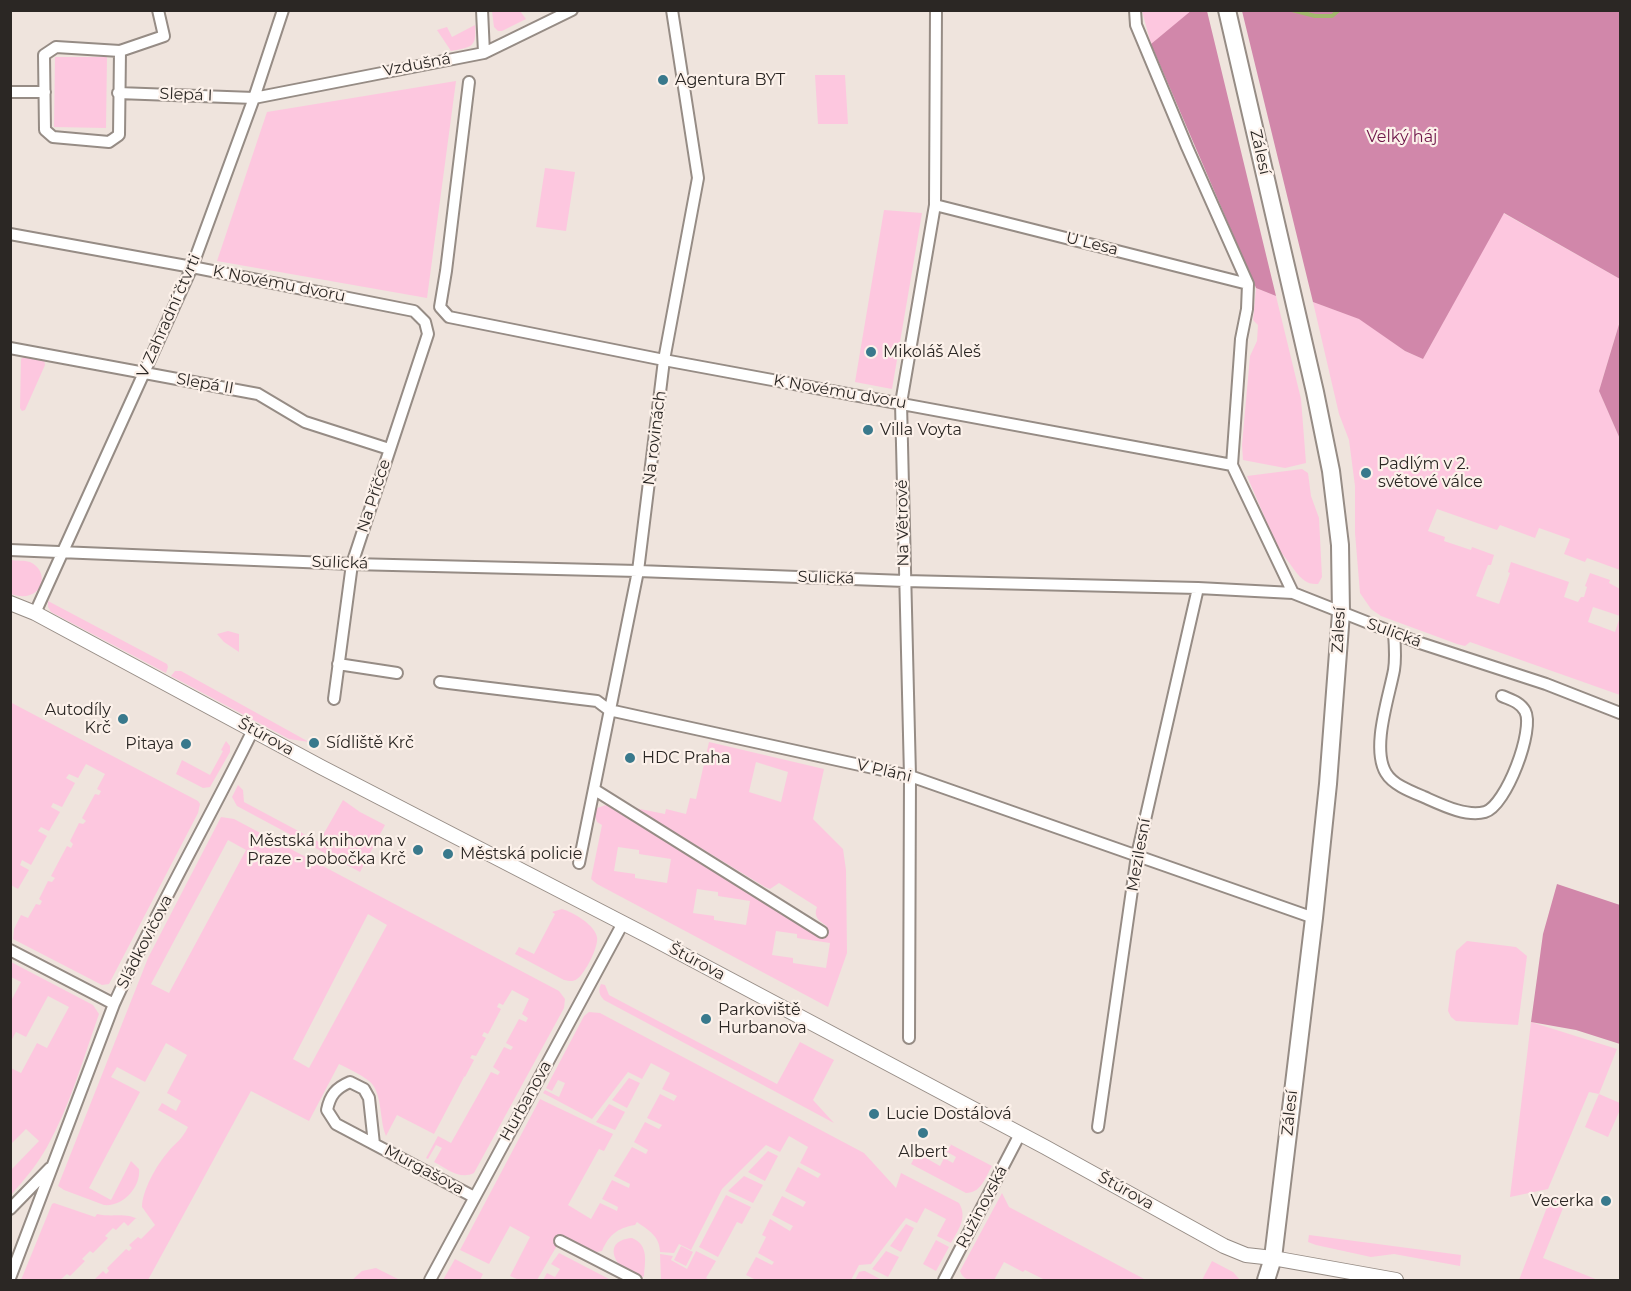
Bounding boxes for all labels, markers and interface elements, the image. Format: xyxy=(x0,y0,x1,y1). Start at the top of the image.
street label: Vzdušná xyxy=(382,49,452,81)
place label: Agentura BYT xyxy=(675,70,785,90)
marker: Agentura BYT xyxy=(656,73,670,87)
street label: Slepá I xyxy=(159,84,213,106)
street label: Zálesí xyxy=(1245,127,1275,177)
park label: Velký háj xyxy=(1367,127,1437,147)
street label: U Lesa xyxy=(1064,228,1120,260)
street label: V Zahradní čtvrti xyxy=(133,251,205,381)
street label: K Novému dvoru xyxy=(211,262,347,306)
place label: Mikoláš Aleš xyxy=(883,342,981,362)
marker: Mikoláš Aleš xyxy=(864,345,878,359)
street label: Slepá II xyxy=(175,370,235,398)
street label: K Novému dvoru xyxy=(772,371,908,413)
street label: Na rovinách xyxy=(640,389,670,487)
place label: Villa Voyta xyxy=(880,420,962,440)
marker: Villa Voyta xyxy=(861,423,875,437)
place label: Padlým v 2. světové válce xyxy=(1378,454,1483,492)
street label: Na Příčce xyxy=(353,457,395,535)
marker: Padlým v 2. světové válce xyxy=(1359,466,1373,480)
street label: Na Větrově xyxy=(893,479,913,567)
street label: Sulická xyxy=(311,552,369,574)
street label: Sulická xyxy=(797,567,855,589)
street label: Zálesí xyxy=(1328,607,1350,653)
street label: Sulická xyxy=(1364,614,1424,652)
place label: Autodíly Krč xyxy=(45,700,111,738)
marker: Autodíly Krč xyxy=(116,712,130,726)
street label: Štúrova xyxy=(235,714,297,760)
place label: Sídliště Krč xyxy=(326,733,414,753)
place label: Pitaya xyxy=(125,734,174,754)
marker: Sídliště Krč xyxy=(307,736,321,750)
marker: Pitaya xyxy=(179,737,193,751)
place label: HDC Praha xyxy=(642,748,730,768)
marker: HDC Praha xyxy=(623,751,637,765)
street label: V Pláni xyxy=(855,755,913,787)
street label: Mezilesní xyxy=(1123,817,1155,893)
place label: Městská knihovna v Praze - pobočka Krč xyxy=(247,831,406,869)
marker: Městská knihovna v Praze - pobočka Krč xyxy=(411,843,425,857)
place label: Městská policie xyxy=(460,844,582,864)
marker: Městská policie xyxy=(441,847,455,861)
street label: Sládkovičova xyxy=(113,892,177,992)
street label: Štúrova xyxy=(666,939,728,985)
place label: Parkoviště Hurbanova xyxy=(718,1000,807,1038)
marker: Parkoviště Hurbanova xyxy=(699,1012,713,1026)
street label: Hurbanova xyxy=(496,1058,556,1144)
street label: Zálesí xyxy=(1278,1089,1302,1137)
place label: Lucie Dostálová xyxy=(886,1104,1012,1124)
marker: Lucie Dostálová xyxy=(867,1107,881,1121)
marker: Albert xyxy=(916,1126,930,1140)
street label: Murgašova xyxy=(381,1141,467,1199)
place label: Albert xyxy=(898,1142,948,1162)
street label: Ružinovská xyxy=(952,1162,1012,1252)
street label: Štúrova xyxy=(1095,1168,1157,1214)
place label: Vecerka xyxy=(1530,1191,1594,1211)
marker: Vecerka xyxy=(1599,1194,1613,1208)

